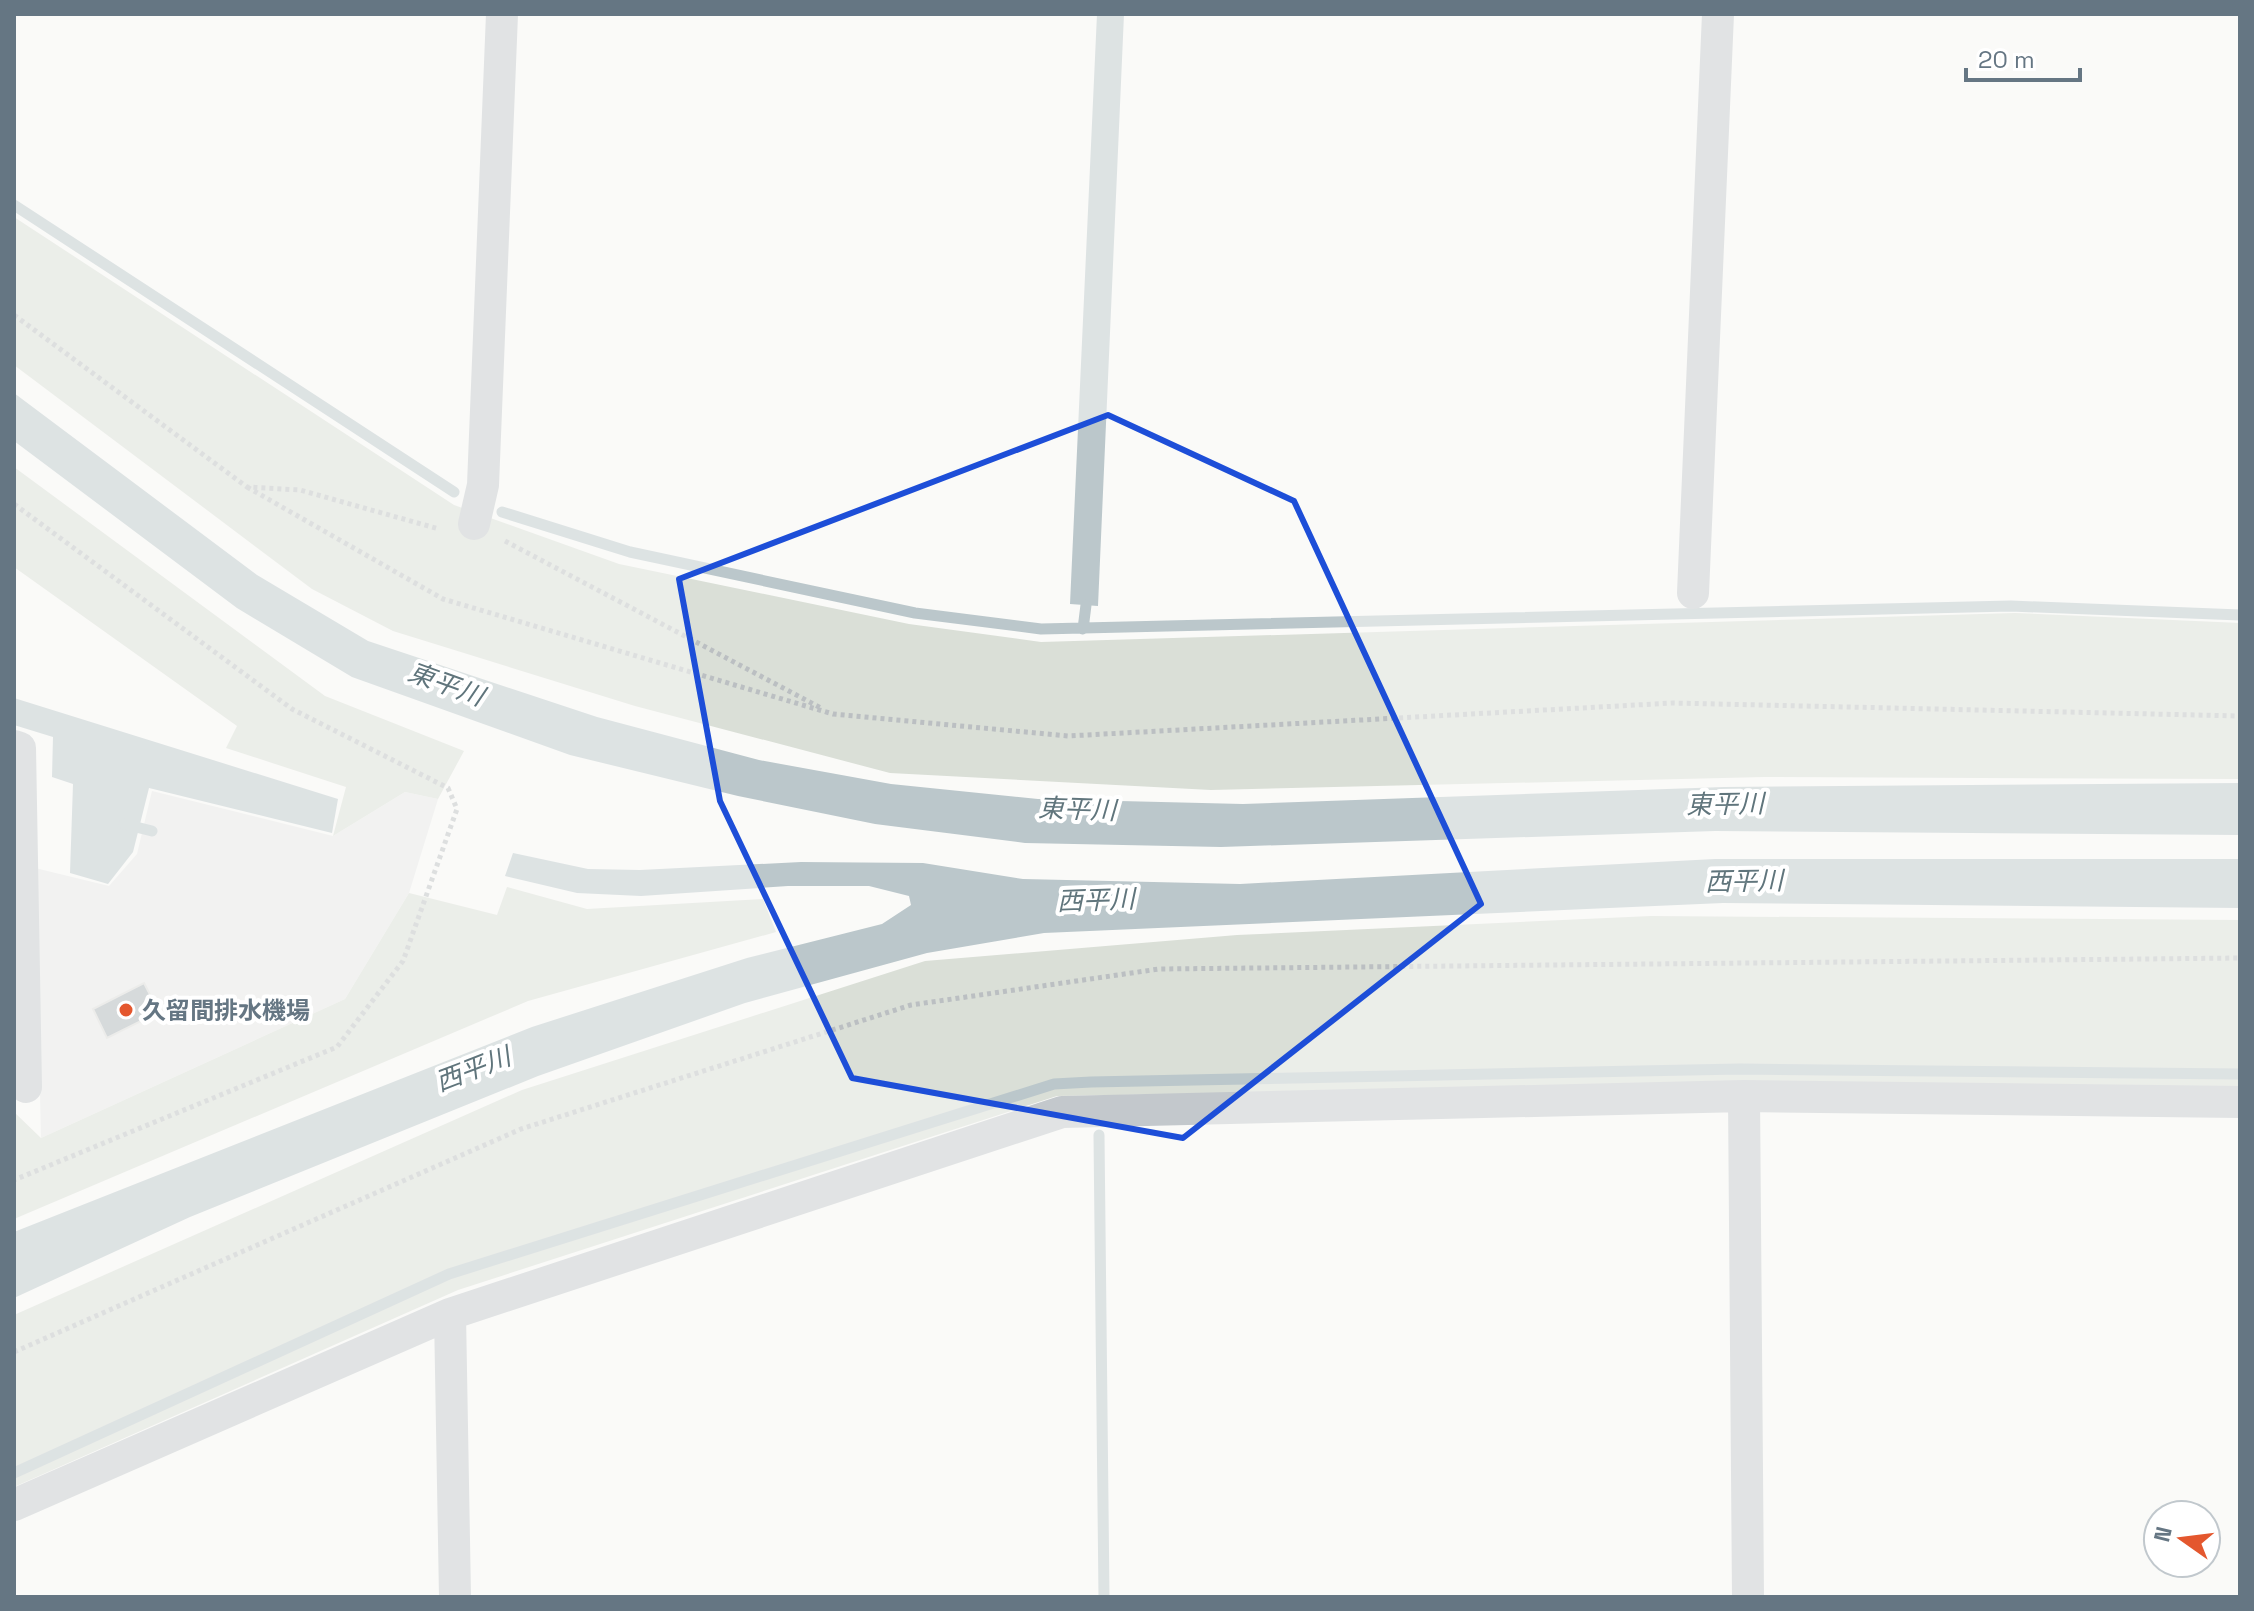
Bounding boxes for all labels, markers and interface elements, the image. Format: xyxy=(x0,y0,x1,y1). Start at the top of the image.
scale bar xyxy=(1966,32,2080,82)
text: 20 m xyxy=(1978,44,2035,75)
water label: 東平川 xyxy=(404,655,491,714)
water label: 東平川 xyxy=(1686,786,1767,822)
water label: 東平川 xyxy=(1037,791,1120,827)
water label: 西平川 xyxy=(1705,863,1786,899)
water label: 西平川 xyxy=(1056,882,1139,918)
place label: 久留間排水機場 xyxy=(142,995,310,1026)
marker: 久留間排水機場 xyxy=(117,1001,135,1019)
water label: 西平川 xyxy=(430,1038,518,1099)
north arrow xyxy=(2142,1499,2222,1579)
text: N xyxy=(2147,1524,2178,1545)

